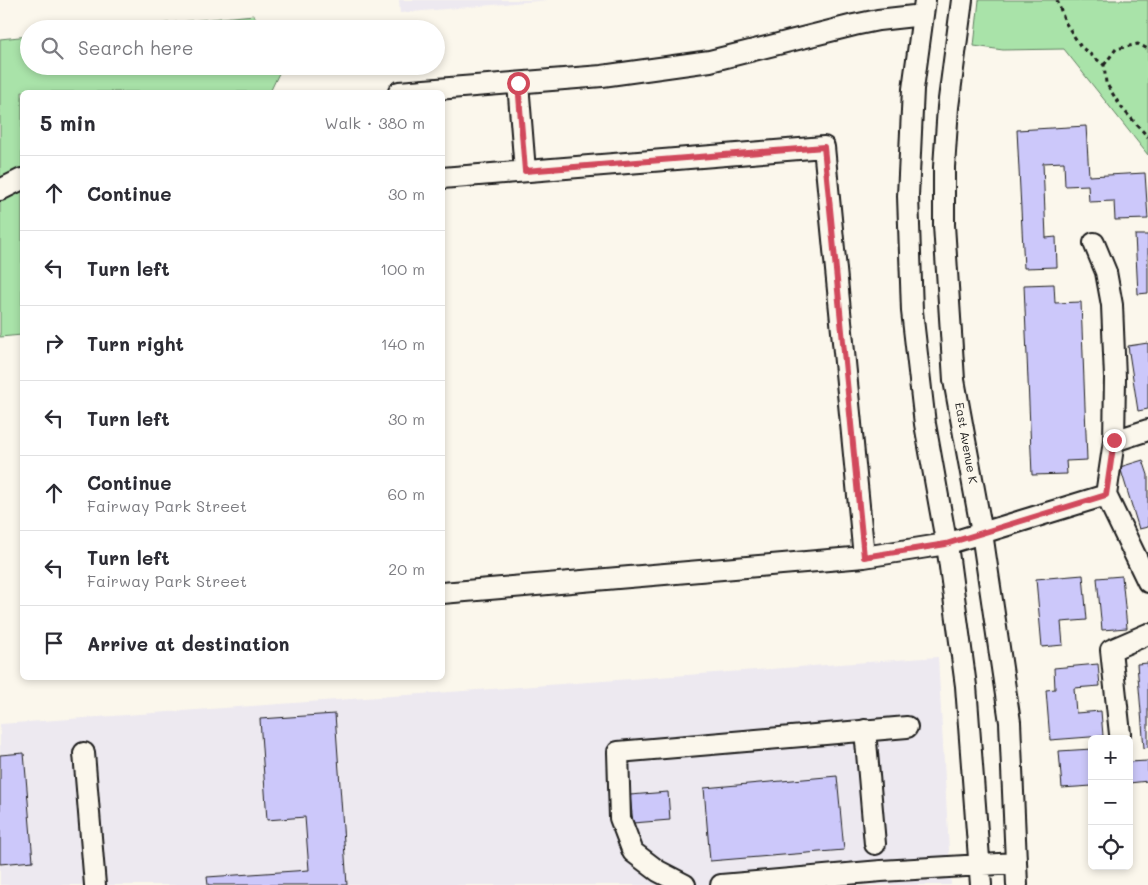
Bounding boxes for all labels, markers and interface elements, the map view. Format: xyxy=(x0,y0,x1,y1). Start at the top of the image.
search box xyxy=(20,20,445,75)
icon: search xyxy=(38,34,66,62)
text: Search here xyxy=(78,35,194,60)
route start xyxy=(507,72,530,95)
text: 5 min xyxy=(40,109,96,136)
text: Walk · 380 m xyxy=(324,112,425,133)
icon: ahead xyxy=(40,179,68,207)
text: Continue xyxy=(87,181,172,206)
text: 30 m xyxy=(388,183,425,204)
icon: left xyxy=(40,254,68,282)
text: Turn left xyxy=(87,256,170,281)
text: 100 m xyxy=(380,258,425,279)
icon: right xyxy=(40,329,68,357)
text: Turn right xyxy=(87,331,184,356)
text: 140 m xyxy=(381,333,425,354)
street label: East Avenue K xyxy=(952,401,982,485)
icon: left xyxy=(40,404,68,432)
text: Turn left xyxy=(87,406,170,431)
text: 30 m xyxy=(388,408,425,429)
route end xyxy=(1103,429,1126,452)
text: Continue xyxy=(87,470,172,495)
icon: ahead xyxy=(40,479,68,507)
text: 60 m xyxy=(388,483,425,504)
text: Fairway Park Street xyxy=(87,495,247,516)
text: Turn left xyxy=(87,545,170,570)
icon: left xyxy=(40,554,68,582)
text: 20 m xyxy=(388,558,425,579)
text: Fairway Park Street xyxy=(87,570,247,591)
icon: arrive xyxy=(40,629,68,657)
text: Arrive at destination xyxy=(87,631,290,656)
map controls xyxy=(1088,735,1133,870)
button: + xyxy=(1088,735,1133,780)
button: − xyxy=(1088,780,1133,825)
button: locate xyxy=(1088,825,1133,870)

